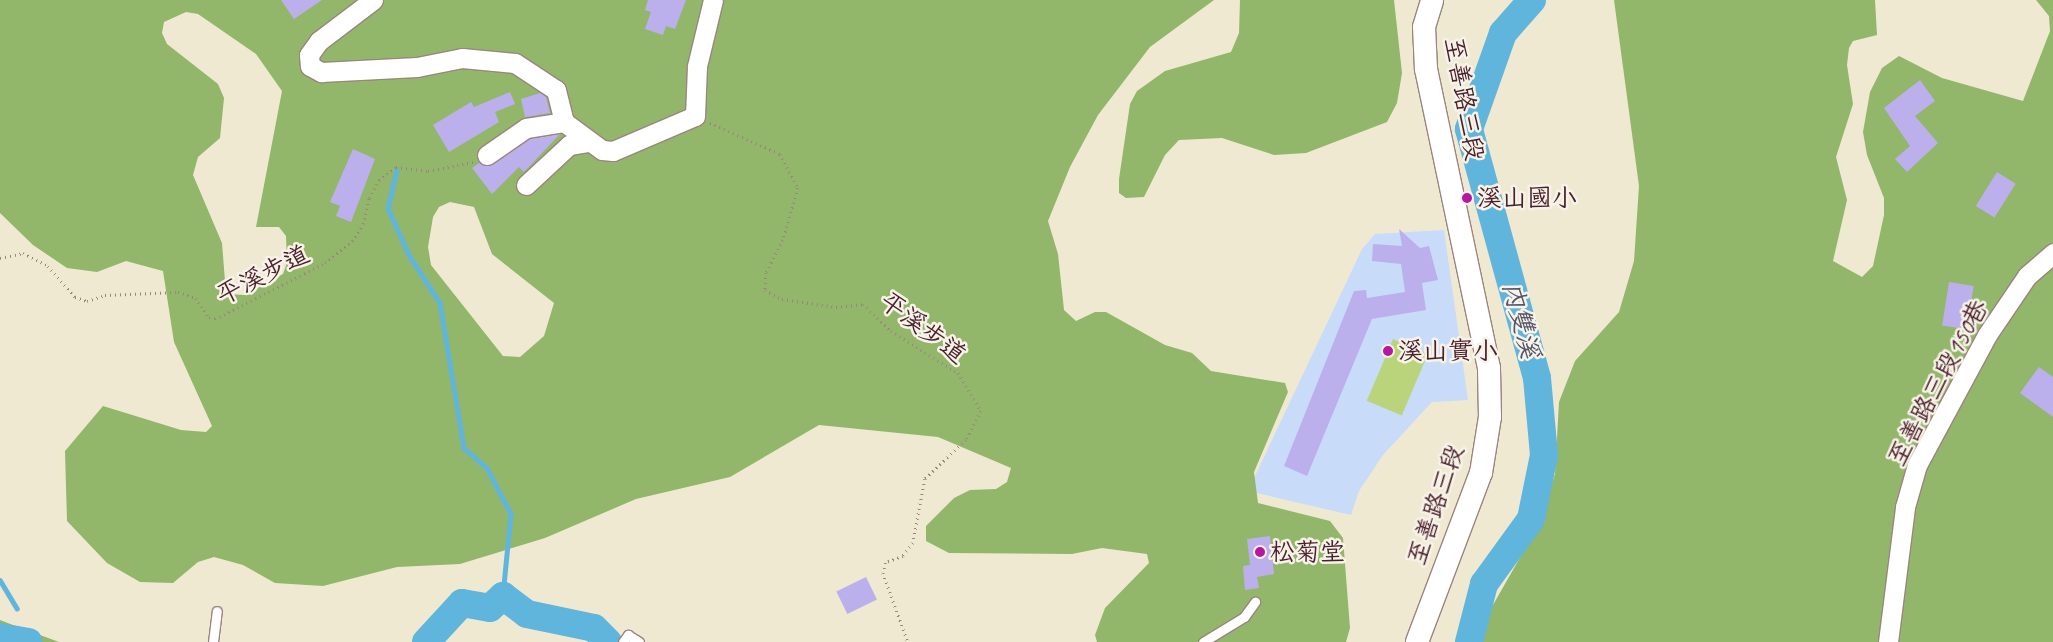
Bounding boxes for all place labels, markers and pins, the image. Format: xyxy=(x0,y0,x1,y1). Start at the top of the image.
place label: 溪山國小 xyxy=(1477,183,1577,213)
marker: 溪山國小 xyxy=(1461,192,1473,204)
place label: 溪山實小 xyxy=(1398,336,1498,366)
marker: 溪山實小 xyxy=(1382,345,1394,357)
place label: 松菊堂 xyxy=(1270,537,1345,567)
marker: 松菊堂 xyxy=(1254,546,1266,558)

